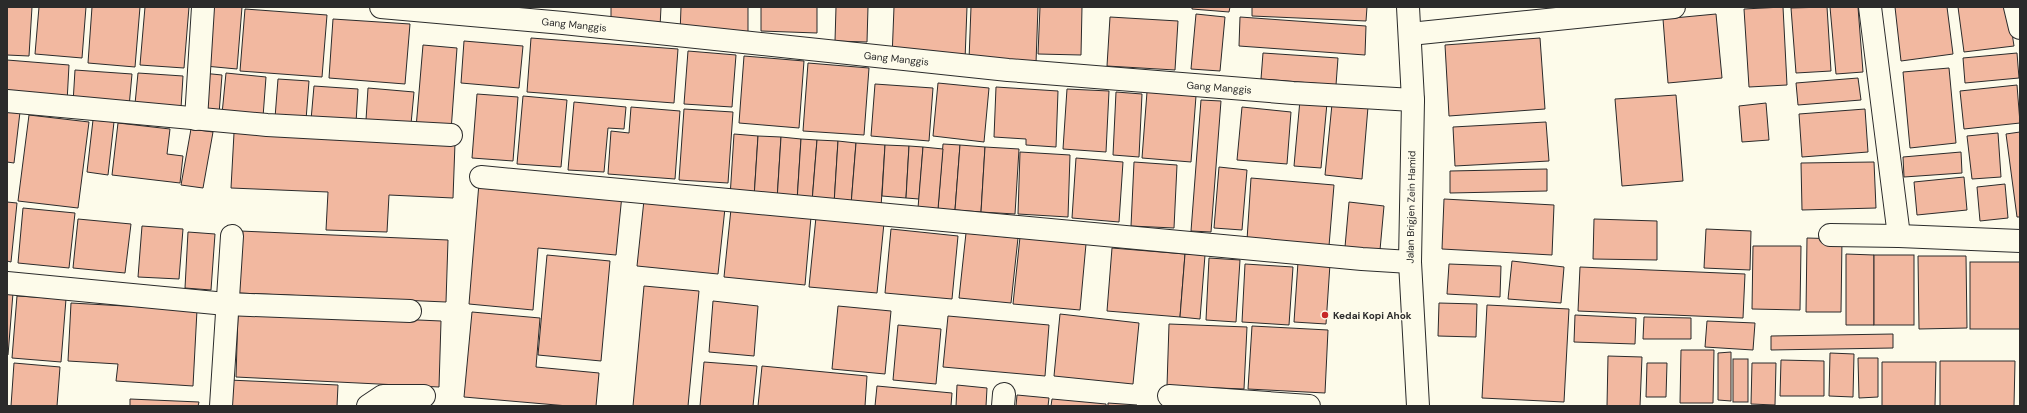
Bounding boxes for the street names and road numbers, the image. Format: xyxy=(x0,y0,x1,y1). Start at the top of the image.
street label: Gang Manggis xyxy=(541,15,607,34)
street label: Gang Manggis xyxy=(863,48,930,68)
street label: Gang Manggis xyxy=(1186,78,1252,96)
street label: Jalan Brigjen Zein Hamid xyxy=(1404,151,1418,263)

